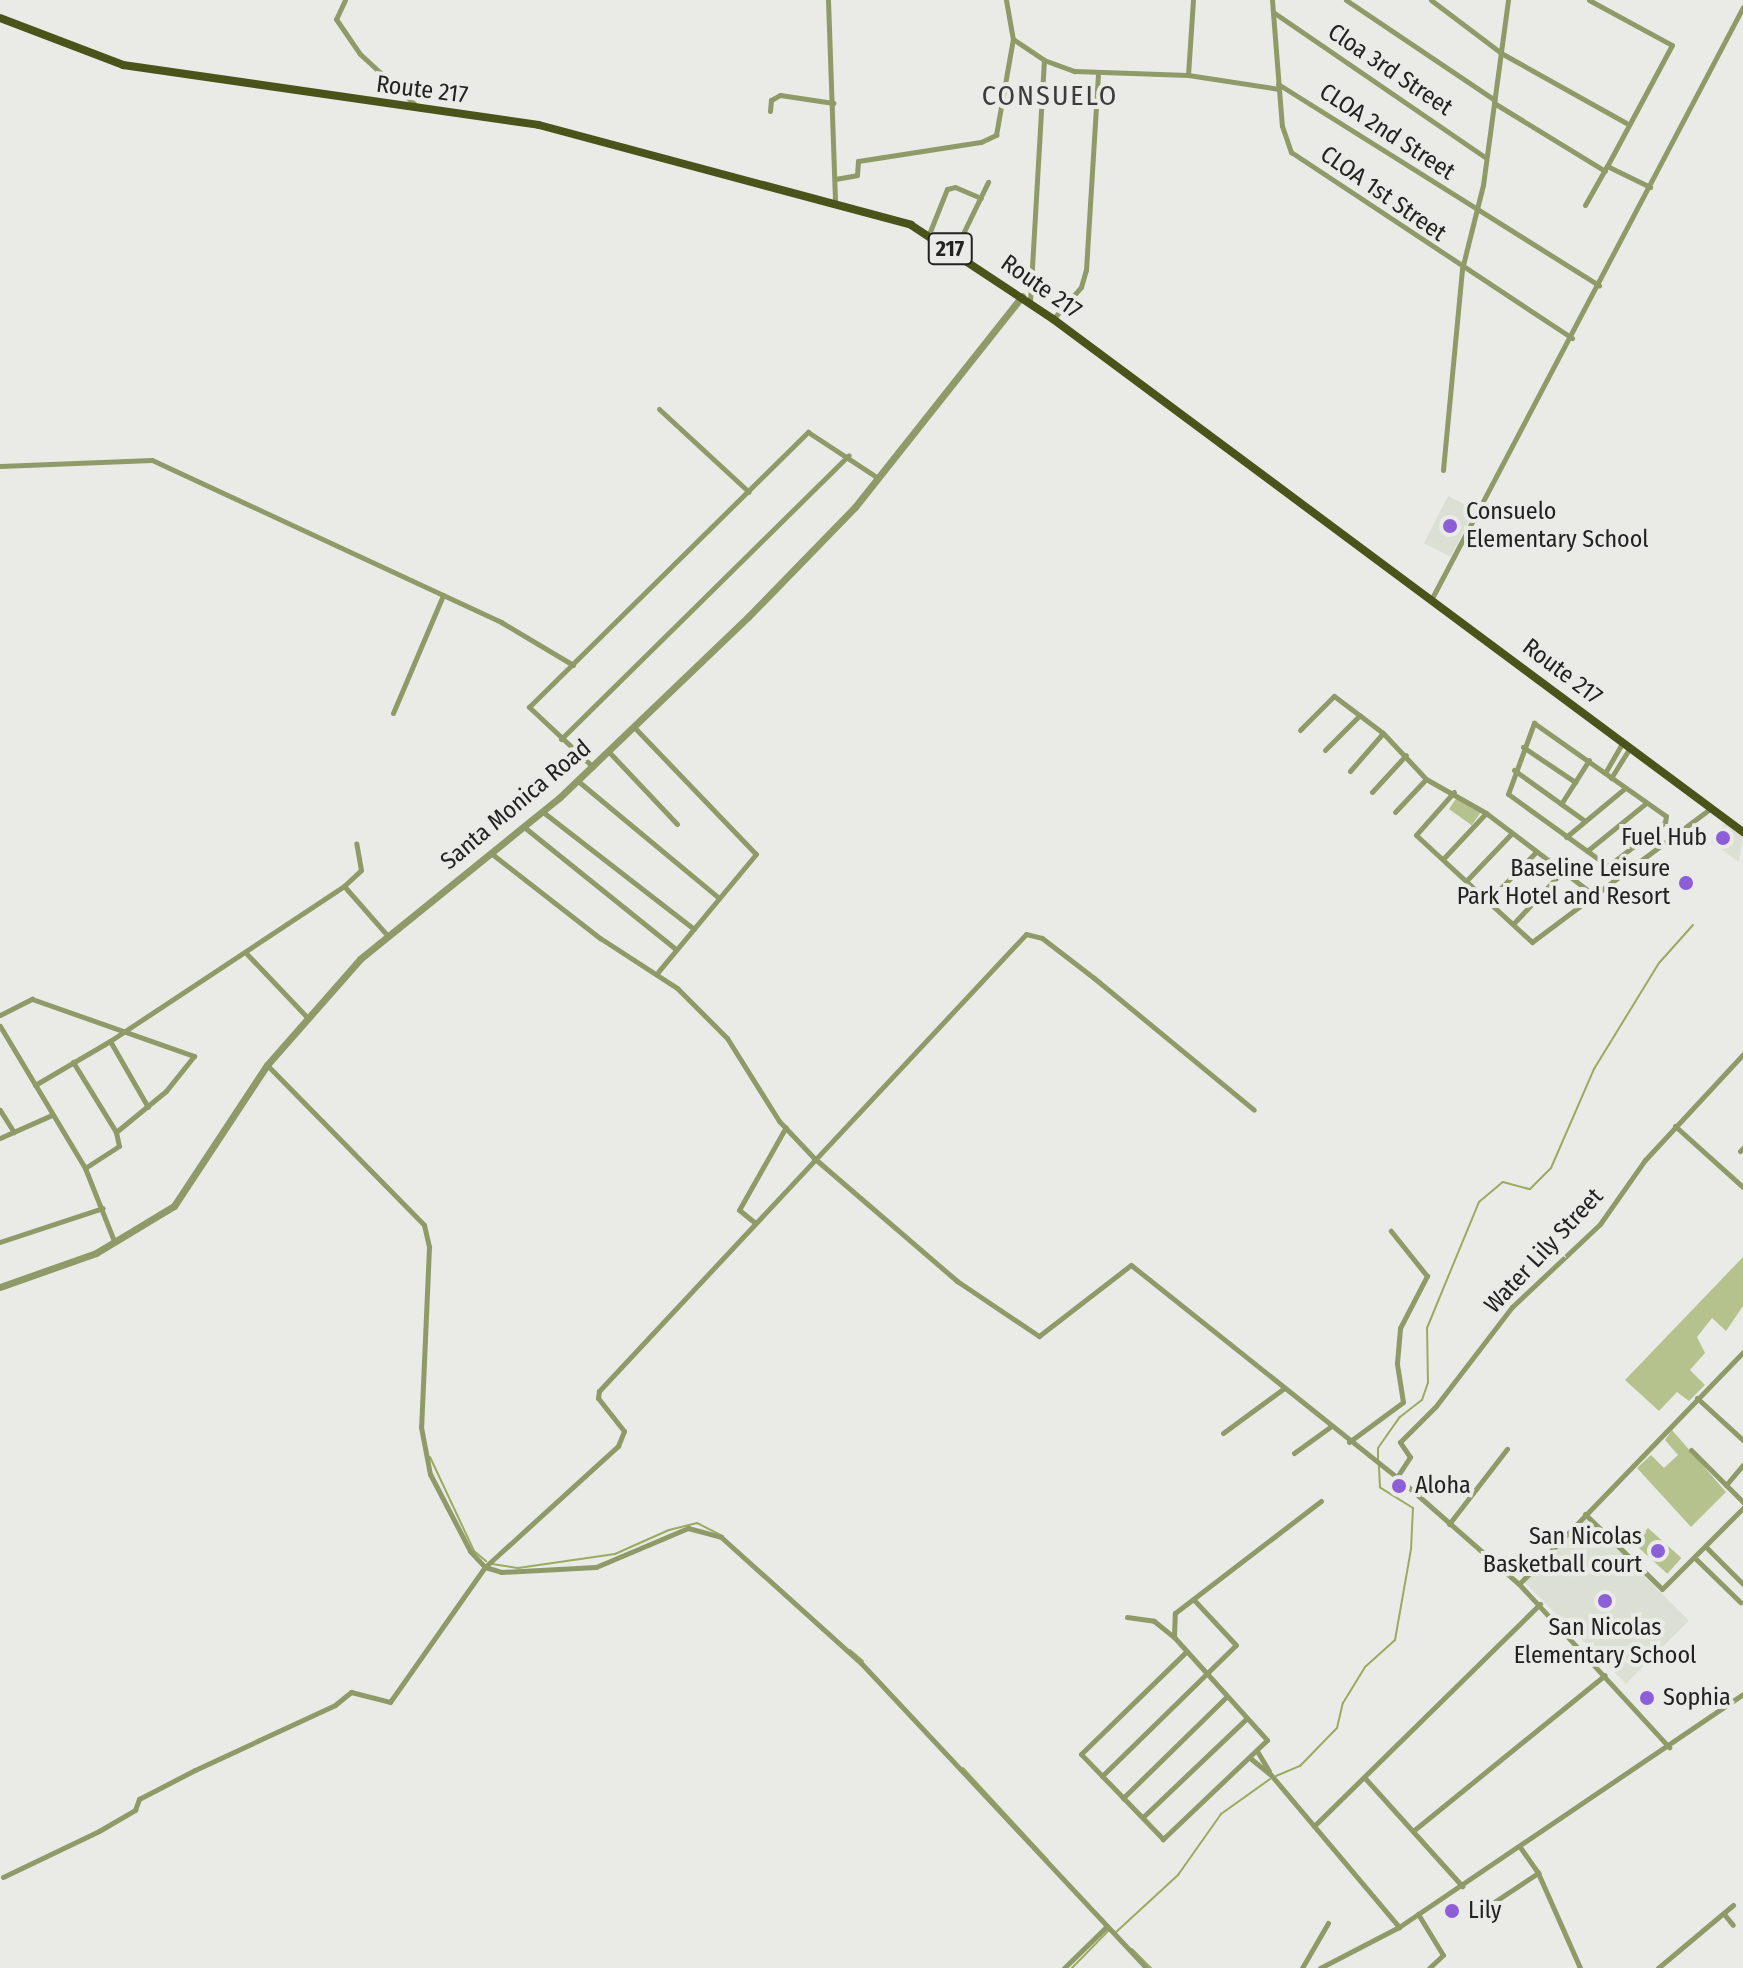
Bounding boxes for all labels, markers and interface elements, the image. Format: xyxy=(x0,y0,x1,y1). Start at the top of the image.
street label: Cloa 3rd Street xyxy=(1322,18,1458,122)
street label: Route 217 xyxy=(375,70,469,110)
street label: CLOA 2nd Street xyxy=(1314,78,1460,186)
district label: CONSUELO xyxy=(982,79,1118,113)
street label: CLOA 1st Street xyxy=(1315,140,1451,248)
road number: 217 xyxy=(926,231,974,267)
street label: Route 217 xyxy=(995,249,1087,325)
place label: Consuelo Elementary School xyxy=(1466,498,1649,554)
marker: Consuelo Elementary School xyxy=(1441,517,1459,535)
street label: Route 217 xyxy=(1517,633,1607,711)
street label: Santa Monica Road xyxy=(435,734,597,876)
place label: Fuel Hub xyxy=(1621,824,1707,852)
marker: Fuel Hub xyxy=(1714,829,1732,847)
place label: Baseline Leisure Park Hotel and Resort xyxy=(1457,855,1670,911)
marker: Baseline Leisure Park Hotel and Resort xyxy=(1677,874,1695,892)
street label: Water Lily Street xyxy=(1479,1182,1609,1320)
place label: Aloha xyxy=(1415,1472,1471,1500)
marker: Aloha xyxy=(1390,1477,1408,1495)
place label: San Nicolas Basketball court xyxy=(1483,1523,1642,1579)
marker: San Nicolas Basketball court xyxy=(1649,1542,1667,1560)
marker: San Nicolas Elementary School xyxy=(1596,1592,1614,1610)
place label: San Nicolas Elementary School xyxy=(1514,1614,1696,1670)
place label: Sophia xyxy=(1663,1684,1731,1712)
marker: Sophia xyxy=(1638,1689,1656,1707)
place label: Lily xyxy=(1468,1897,1501,1925)
marker: Lily xyxy=(1443,1902,1461,1920)

